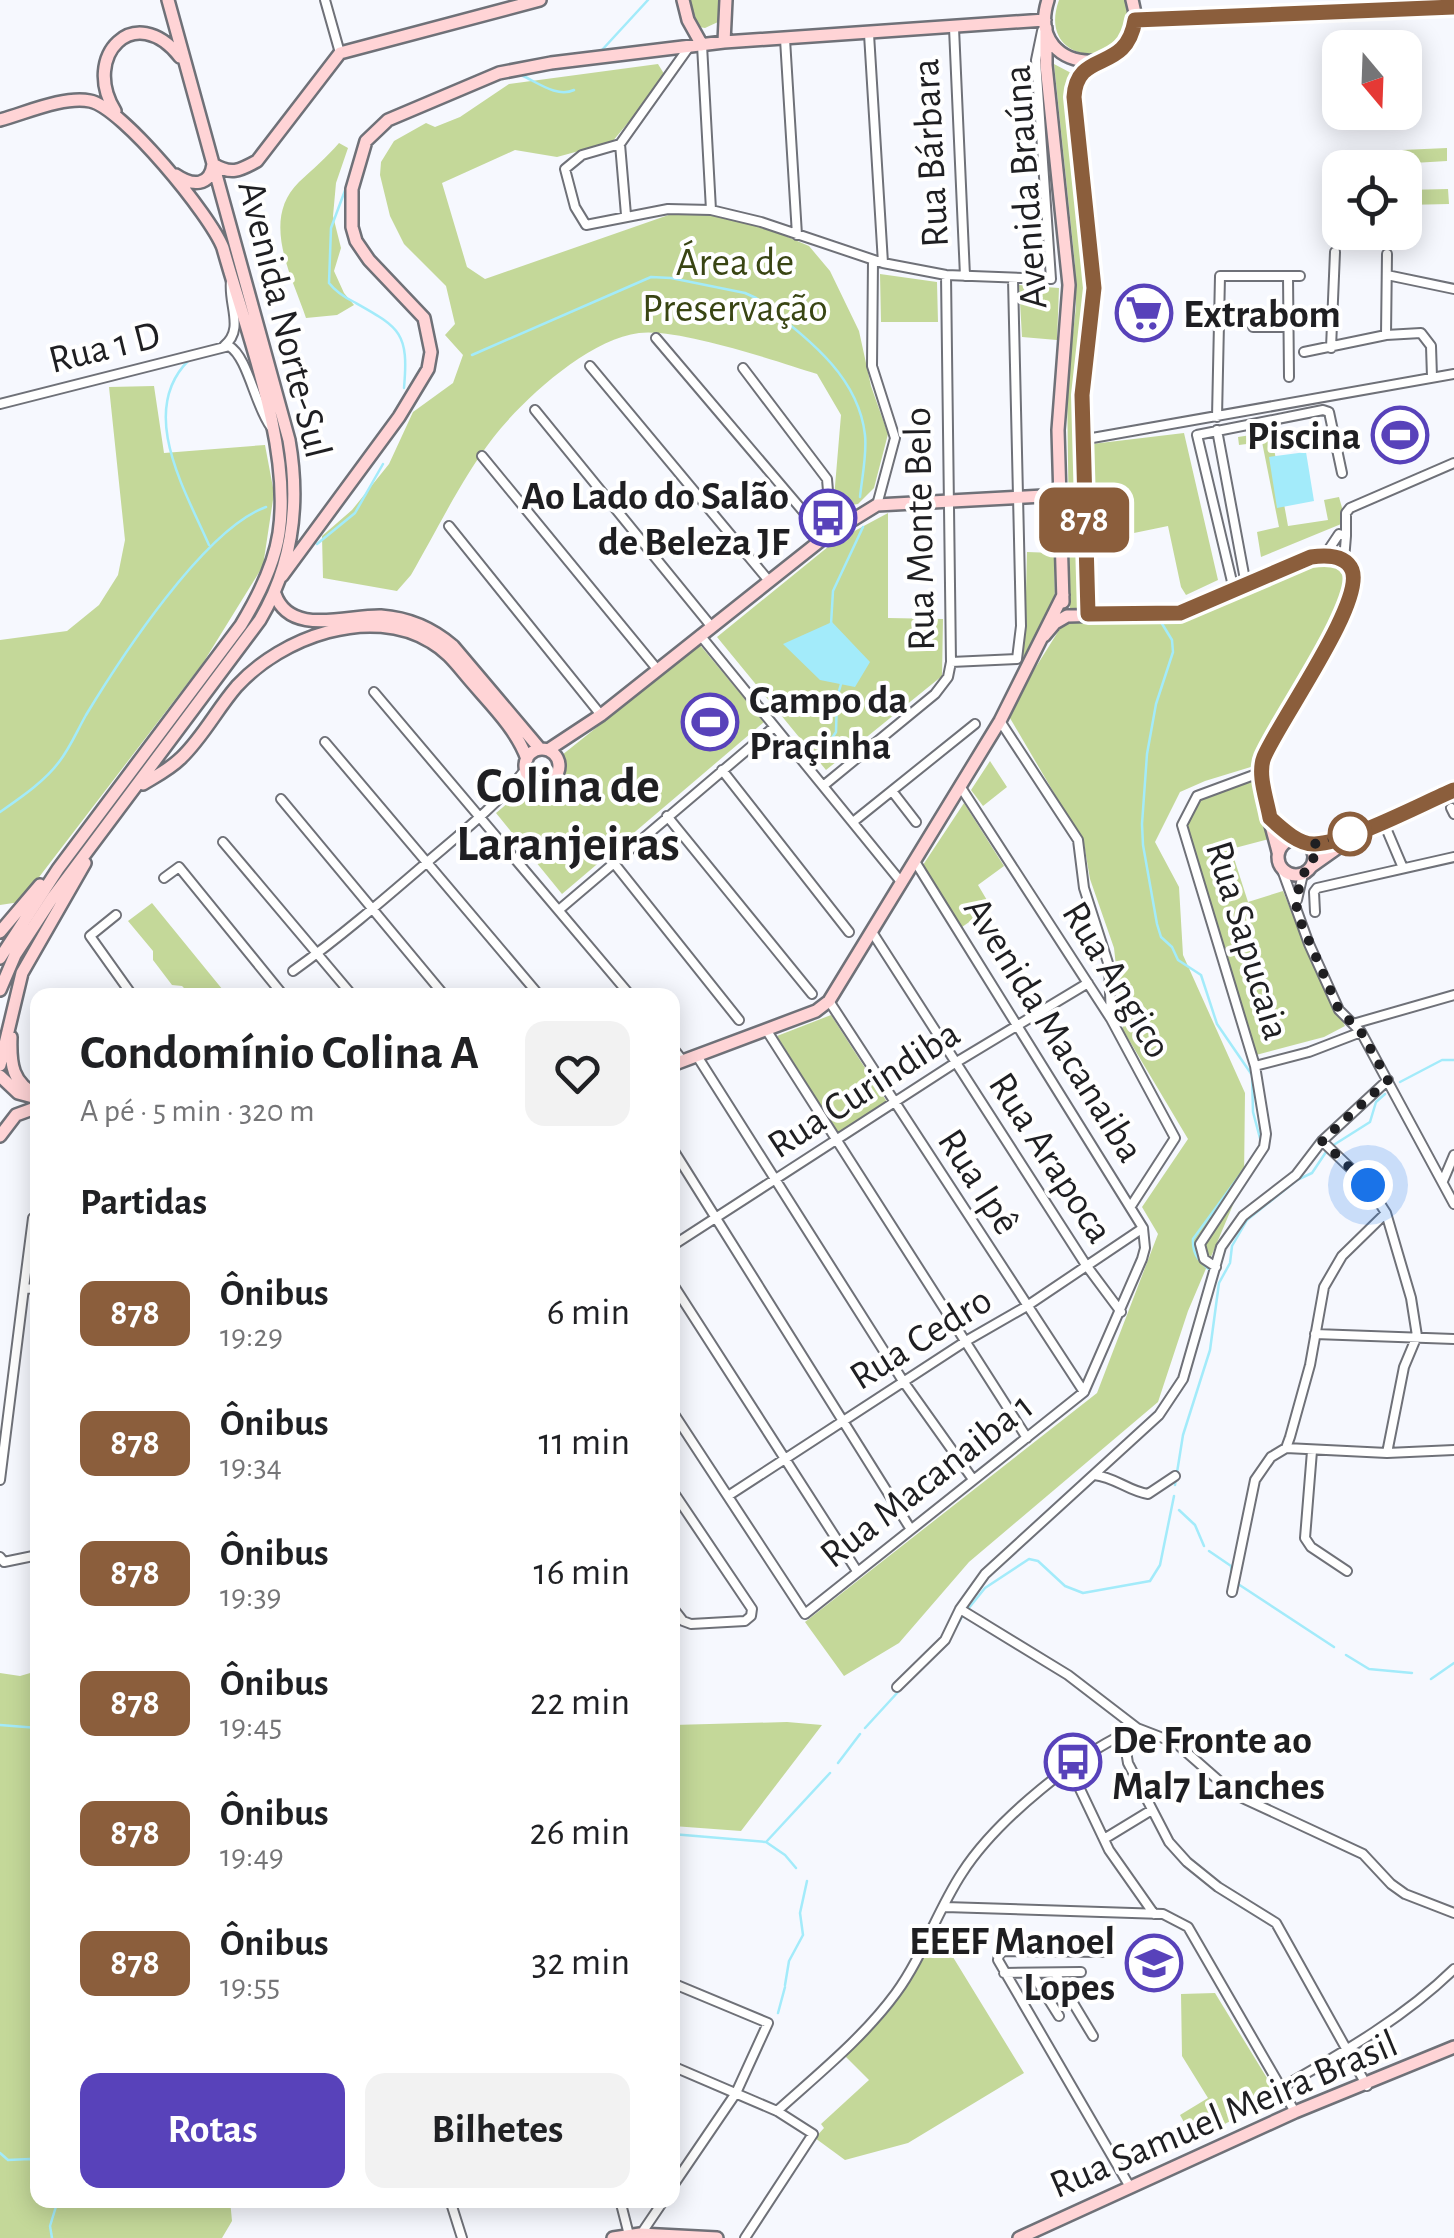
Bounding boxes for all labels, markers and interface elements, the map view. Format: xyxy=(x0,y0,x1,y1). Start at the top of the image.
north arrow xyxy=(1322,30,1422,130)
map controls xyxy=(1322,30,1422,250)
street label: Rua Bárbara xyxy=(906,57,956,248)
street label: Avenida Braúna xyxy=(998,64,1054,310)
button: locate xyxy=(1322,150,1422,250)
street label: Avenida Norte-Sul xyxy=(230,177,338,462)
park label: Área de Preservação xyxy=(642,239,828,329)
supermarket icon: Extrabom xyxy=(1114,283,1174,343)
place label: Extrabom xyxy=(1183,295,1341,335)
street label: Rua 1 D xyxy=(45,315,164,381)
sports icon: Piscina xyxy=(1370,405,1430,465)
street label: Rua Monte Belo xyxy=(898,407,942,651)
place label: Piscina xyxy=(1247,417,1361,457)
place label: Ao Lado do Salão de Beleza JF xyxy=(522,477,790,563)
bus stop icon: Ao Lado do Salão de Beleza JF xyxy=(798,488,858,548)
line badge: 878 xyxy=(1026,488,1142,552)
text: 878 xyxy=(1059,503,1109,538)
place label: Campo da Praçinha xyxy=(749,681,908,767)
sports icon: Campo da Praçinha xyxy=(680,692,740,752)
district label: Colina de Laranjeiras xyxy=(456,762,680,870)
unlabelled marker xyxy=(1329,813,1371,855)
street label: Rua Sapucaia xyxy=(1198,836,1296,1045)
street label: Avenida Macanaiba xyxy=(956,891,1151,1169)
street label: Rua Angico xyxy=(1054,895,1178,1065)
street label: Rua Curindiba xyxy=(761,1013,967,1166)
button: heart xyxy=(525,1021,630,1126)
text: Condomínio Colina A xyxy=(80,1030,479,1078)
street label: Rua Arapoca xyxy=(981,1066,1120,1250)
text: A pé · 5 min · 320 m xyxy=(80,1095,315,1127)
street label: Rua Ipê xyxy=(930,1122,1027,1242)
your location xyxy=(1343,1160,1393,1210)
text: Partidas xyxy=(80,1184,207,1222)
text: Ônibus xyxy=(220,1275,329,1313)
street label: Rua Cedro xyxy=(843,1280,999,1398)
text: 6 min xyxy=(547,1294,630,1332)
text: 878 xyxy=(110,1296,160,1331)
text: 19:29 xyxy=(220,1320,283,1352)
street label: Rua Macanaiba 1 xyxy=(813,1385,1041,1576)
text: Ônibus xyxy=(220,1405,329,1443)
text: 11 min xyxy=(538,1424,630,1462)
text: 878 xyxy=(110,1426,160,1461)
text: 19:34 xyxy=(220,1450,282,1482)
text: Ônibus xyxy=(220,1535,329,1573)
text: 16 min xyxy=(534,1554,630,1592)
text: 878 xyxy=(110,1556,160,1591)
text: 19:39 xyxy=(220,1580,282,1612)
text: Ônibus xyxy=(220,1665,329,1703)
text: 22 min xyxy=(530,1684,630,1722)
text: 878 xyxy=(110,1686,160,1721)
text: 19:45 xyxy=(220,1710,282,1742)
place label: De Fronte ao Mal7 Lanches xyxy=(1112,1721,1325,1807)
bus stop icon: De Fronte ao Mal7 Lanches xyxy=(1043,1732,1103,1792)
text: Ônibus xyxy=(220,1795,329,1833)
text: 26 min xyxy=(529,1814,630,1852)
text: 878 xyxy=(110,1816,160,1851)
text: 19:49 xyxy=(220,1840,284,1872)
place label: EEEF Manoel Lopes xyxy=(909,1922,1115,2008)
text: Ônibus xyxy=(220,1925,329,1963)
school or university icon: EEEF Manoel Lopes xyxy=(1124,1933,1184,1993)
text: 32 min xyxy=(532,1944,630,1982)
text: 878 xyxy=(110,1946,160,1981)
text: 19:55 xyxy=(220,1970,280,2002)
street label: Rua Samuel Meira Brasil xyxy=(1044,2024,1403,2206)
button: Rotas xyxy=(80,2073,345,2188)
button: Bilhetes xyxy=(365,2073,630,2188)

